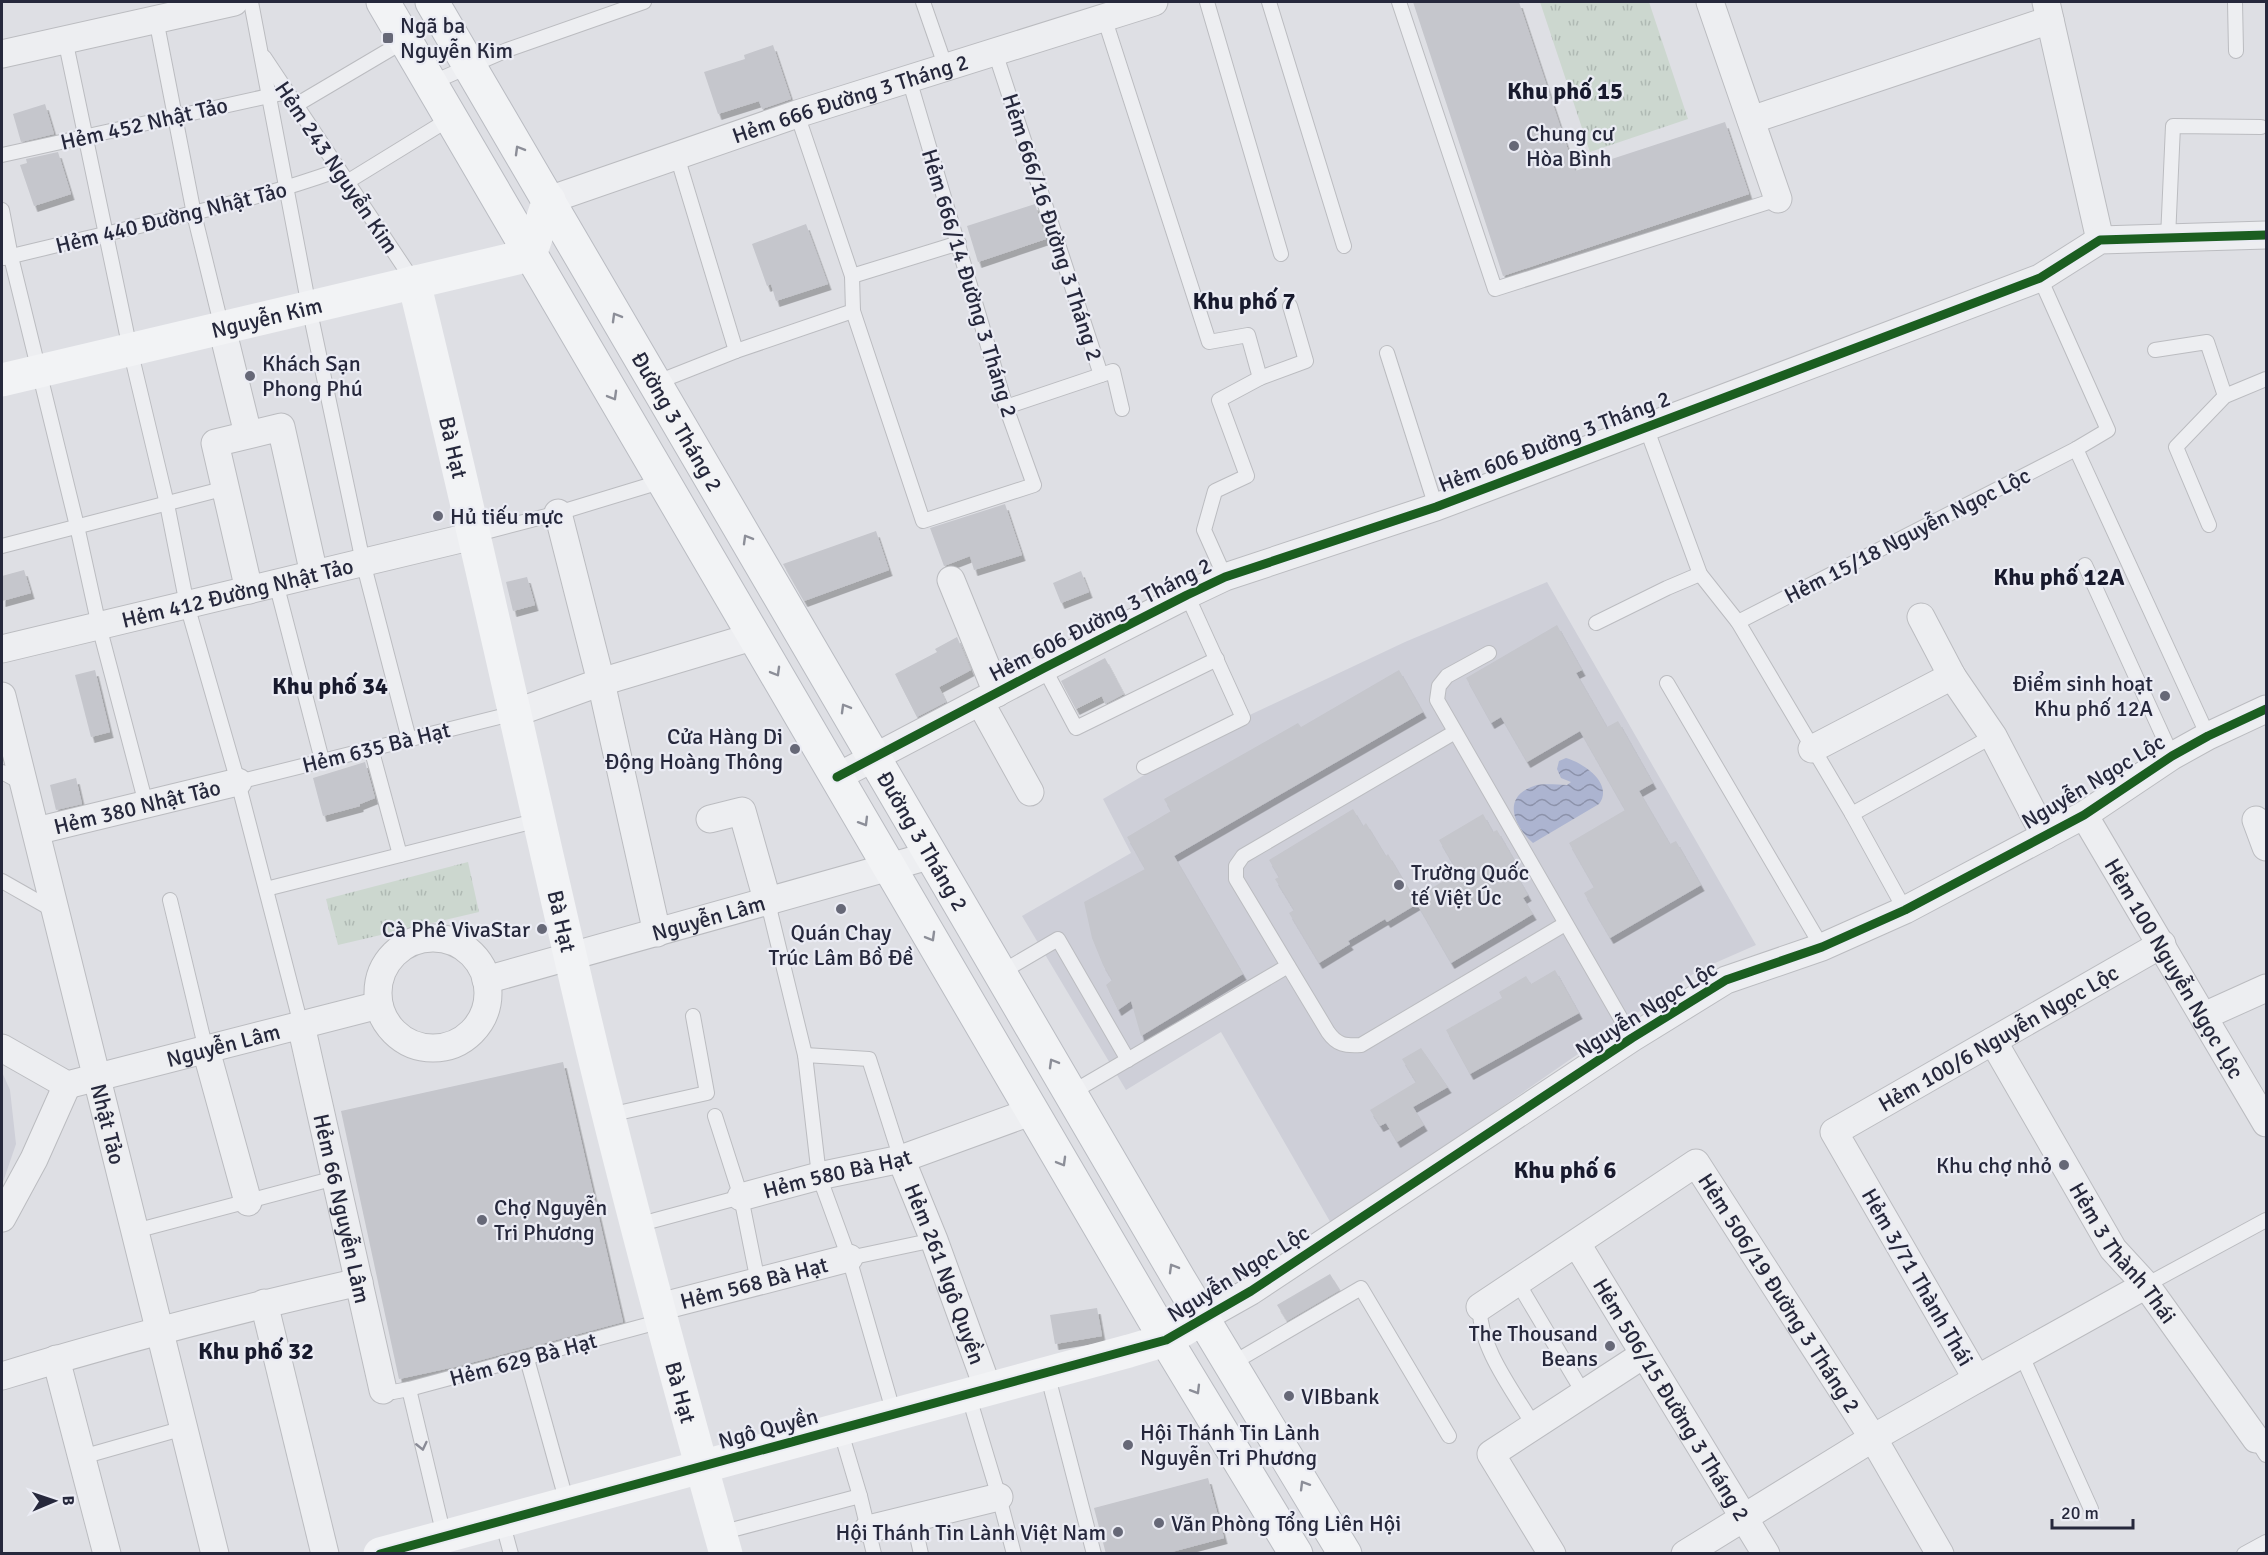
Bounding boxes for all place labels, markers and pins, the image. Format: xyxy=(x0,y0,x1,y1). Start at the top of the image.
place label: Ngã ba Nguyễn Kim xyxy=(400,12,513,64)
marker: Ngã ba Nguyễn Kim xyxy=(381,31,395,45)
place label: Chung cư Hòa Bình xyxy=(1526,120,1615,172)
marker: Chung cư Hòa Bình xyxy=(1507,139,1521,153)
place label: Khách Sạn Phong Phú xyxy=(262,350,363,402)
marker: Khách Sạn Phong Phú xyxy=(243,369,257,383)
place label: Hủ tiếu mực xyxy=(450,503,563,530)
marker: Hủ tiếu mực xyxy=(431,509,445,523)
place label: Điểm sinh hoạt Khu phố 12A xyxy=(2013,670,2154,722)
marker: Điểm sinh hoạt Khu phố 12A xyxy=(2158,689,2172,703)
place label: Cửa Hàng Di Động Hoàng Thông xyxy=(605,723,783,775)
marker: Cửa Hàng Di Động Hoàng Thông xyxy=(788,742,802,756)
place label: Trường Quốc tế Việt Úc xyxy=(1411,859,1529,911)
marker: Trường Quốc tế Việt Úc xyxy=(1392,878,1406,892)
marker: Quán Chay Trúc Lâm Bồ Đề xyxy=(834,902,848,916)
place label: Cà Phê VivaStar xyxy=(382,916,530,943)
place label: Quán Chay Trúc Lâm Bồ Đề xyxy=(768,919,914,971)
marker: Cà Phê VivaStar xyxy=(535,922,549,936)
place label: Khu chợ nhỏ xyxy=(1936,1152,2052,1179)
marker: Khu chợ nhỏ xyxy=(2057,1158,2071,1172)
place label: Chợ Nguyễn Tri Phương xyxy=(494,1194,607,1246)
marker: Chợ Nguyễn Tri Phương xyxy=(475,1213,489,1227)
place label: The Thousand Beans xyxy=(1469,1320,1598,1372)
marker: The Thousand Beans xyxy=(1603,1339,1617,1353)
place label: VIBbank xyxy=(1301,1383,1379,1410)
marker: VIBbank xyxy=(1282,1389,1296,1403)
place label: Hội Thánh Tin Lành Nguyễn Tri Phương xyxy=(1140,1419,1320,1471)
marker: Hội Thánh Tin Lành Nguyễn Tri Phương xyxy=(1121,1438,1135,1452)
place label: Văn Phòng Tổng Liên Hội xyxy=(1171,1510,1401,1537)
marker: Văn Phòng Tổng Liên Hội xyxy=(1152,1516,1166,1530)
place label: Hội Thánh Tin Lành Việt Nam xyxy=(835,1519,1106,1546)
marker: Hội Thánh Tin Lành Việt Nam xyxy=(1111,1525,1125,1539)

